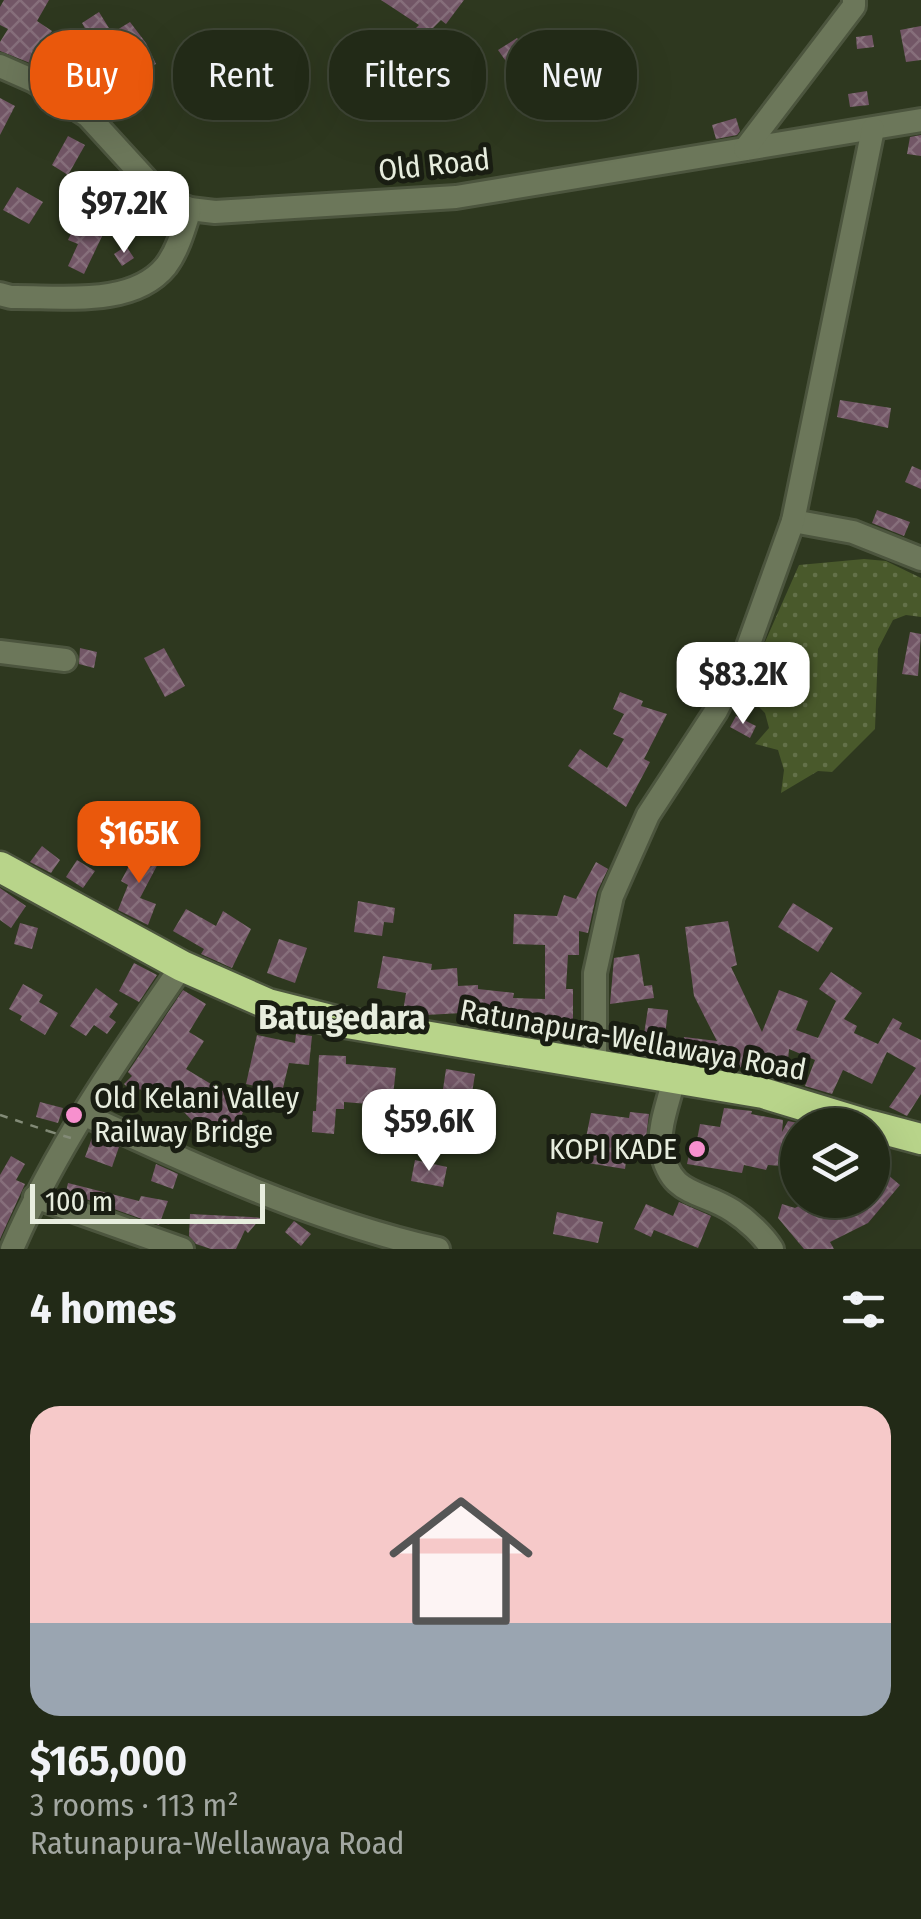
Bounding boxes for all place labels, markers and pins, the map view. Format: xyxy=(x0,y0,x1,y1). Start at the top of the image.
pin: $97.2K xyxy=(43,171,205,256)
pin: $83.2K xyxy=(662,642,824,727)
pin: $165K xyxy=(69,801,209,886)
place label: Old Kelani Valley Railway Bridge xyxy=(94,1080,300,1150)
pin: $59.6K xyxy=(348,1089,510,1174)
marker: Old Kelani Valley Railway Bridge xyxy=(63,1104,85,1126)
place label: KOPI KADE xyxy=(549,1131,677,1167)
marker: KOPI KADE xyxy=(686,1138,708,1160)

